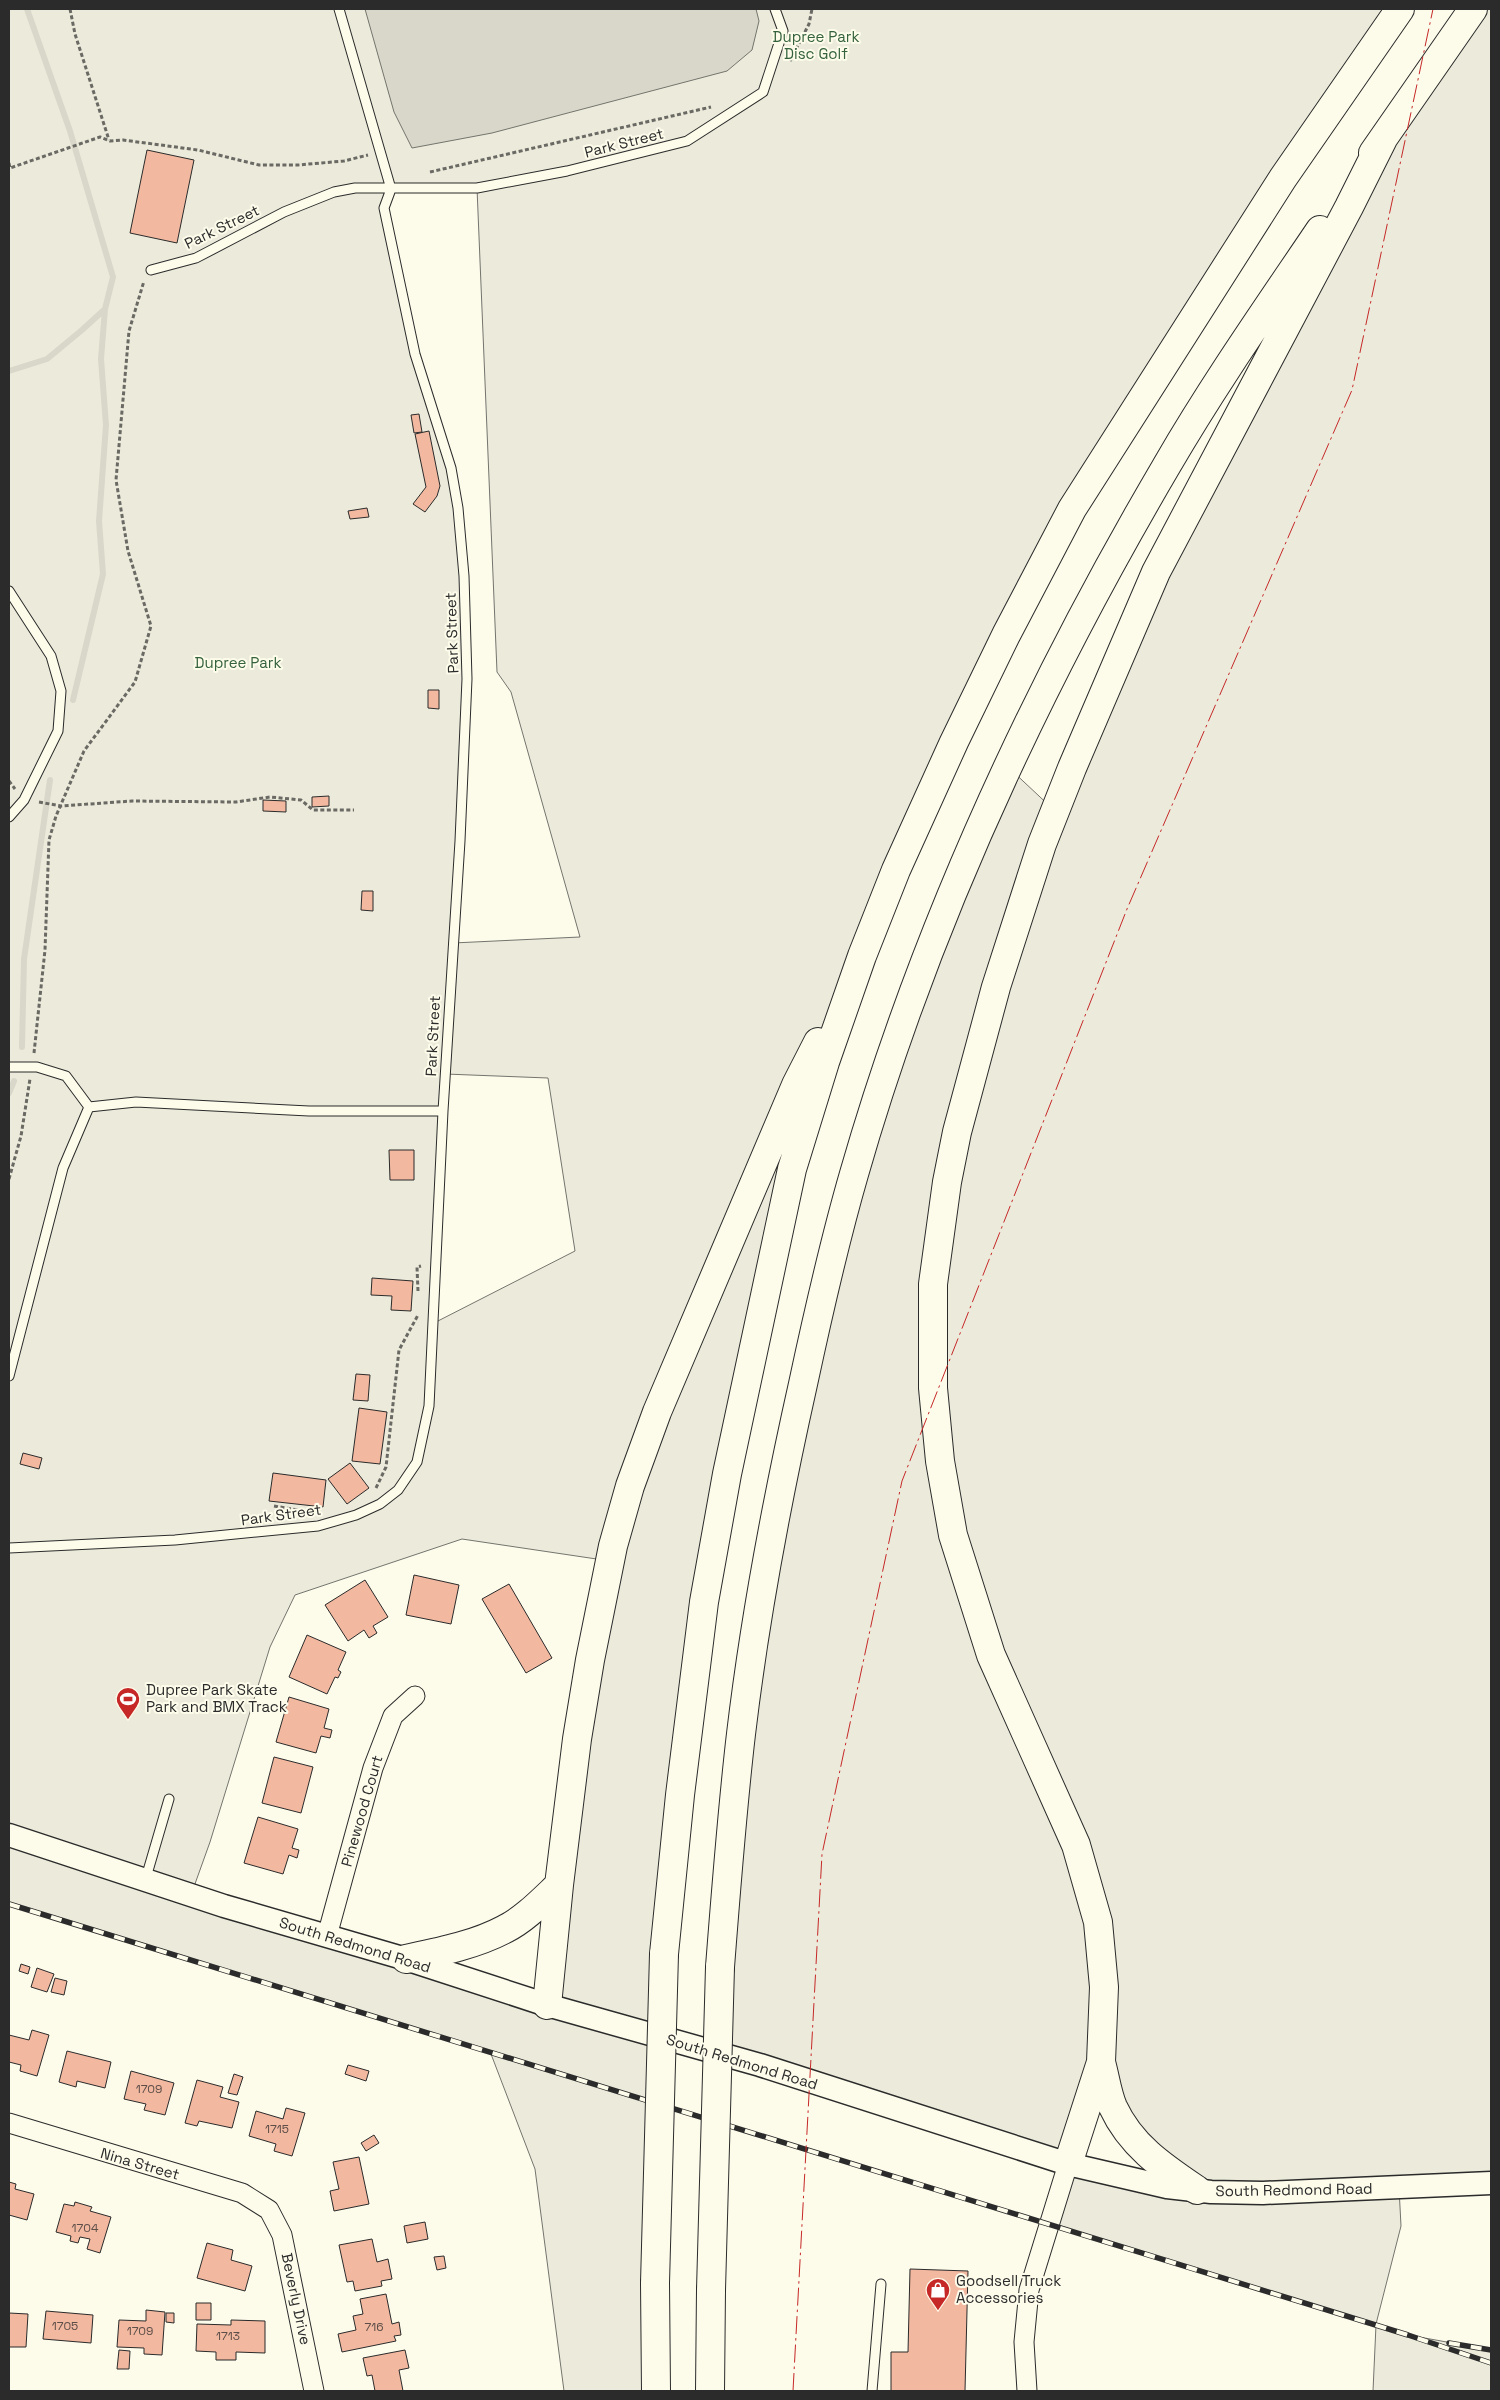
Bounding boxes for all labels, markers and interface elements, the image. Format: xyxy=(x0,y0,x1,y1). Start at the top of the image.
park label: Dupree Park Disc Golf xyxy=(773,27,859,63)
street label: Park Street xyxy=(582,123,666,162)
street label: Park Street xyxy=(181,200,262,253)
street label: Park Street xyxy=(441,592,462,674)
park label: Dupree Park xyxy=(195,653,281,672)
street label: Park Street xyxy=(421,995,444,1077)
street label: Park Street xyxy=(240,1499,322,1530)
place label: Dupree Park Skate Park and BMX Track xyxy=(146,1680,287,1716)
sports icon: Dupree Park Skate Park and BMX Track xyxy=(115,1686,141,1720)
street label: Pinewood Court xyxy=(337,1753,387,1869)
street label: South Redmond Road xyxy=(277,1912,433,1977)
street label: South Redmond Road xyxy=(664,2029,820,2094)
house number: 1709 xyxy=(136,2081,162,2097)
house number: 1715 xyxy=(265,2121,289,2137)
street label: Nina Street xyxy=(99,2143,182,2184)
street label: South Redmond Road xyxy=(1215,2179,1373,2200)
house number: 1704 xyxy=(72,2220,99,2236)
street label: Beverly Drive xyxy=(277,2251,316,2347)
place label: Goodsell Truck Accessories xyxy=(956,2271,1061,2307)
shop icon: Goodsell Truck Accessories xyxy=(925,2277,951,2311)
house number: 1705 xyxy=(52,2318,78,2334)
house number: 716 xyxy=(364,2319,384,2335)
house number: 1709 xyxy=(127,2323,153,2339)
house number: 1713 xyxy=(216,2328,240,2344)

